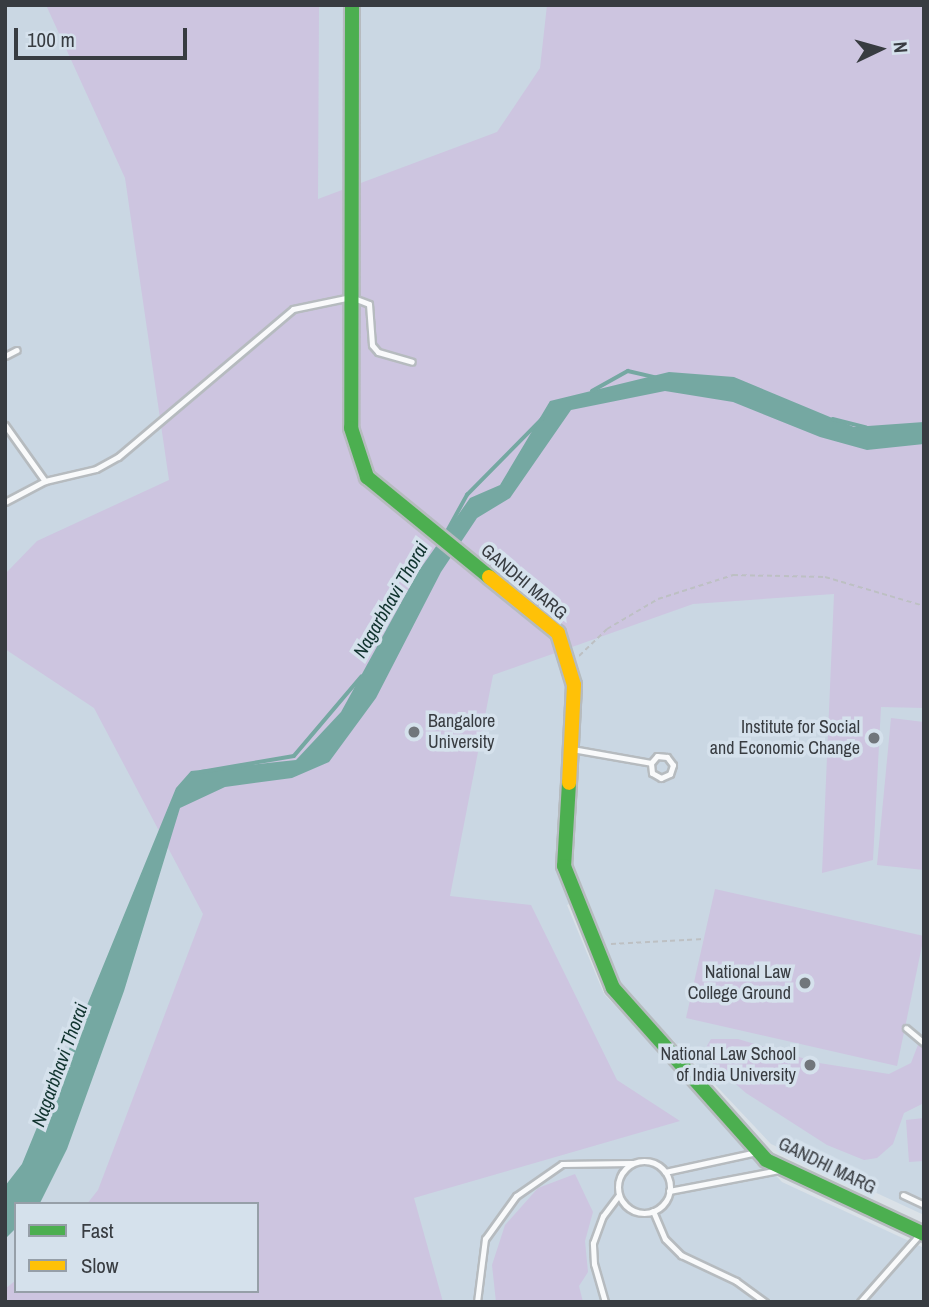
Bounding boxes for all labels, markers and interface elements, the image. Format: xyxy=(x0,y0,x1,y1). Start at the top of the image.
scale bar xyxy=(18,14,191,58)
north arrow xyxy=(845,14,915,84)
text: 100 m xyxy=(27,25,75,54)
text: N xyxy=(887,40,914,54)
water label: Nagarbhavi Thorai xyxy=(349,538,433,662)
street label: GANDHI MARG xyxy=(477,540,571,624)
place label: Bangalore University xyxy=(428,711,495,754)
place label: Institute for Social and Economic Change xyxy=(710,717,860,760)
marker: Bangalore University xyxy=(406,724,422,740)
marker: Institute for Social and Economic Change xyxy=(866,730,882,746)
place label: National Law College Ground xyxy=(688,962,791,1004)
marker: National Law College Ground xyxy=(797,975,813,991)
water label: Nagarbhavi Thorai xyxy=(27,1000,93,1130)
place label: National Law School of India University xyxy=(661,1044,796,1086)
marker: National Law School of India University xyxy=(802,1057,818,1073)
street label: GANDHI MARG xyxy=(775,1133,879,1199)
legend xyxy=(14,1202,259,1293)
text: Fast xyxy=(81,1216,114,1245)
text: Slow xyxy=(81,1251,118,1280)

